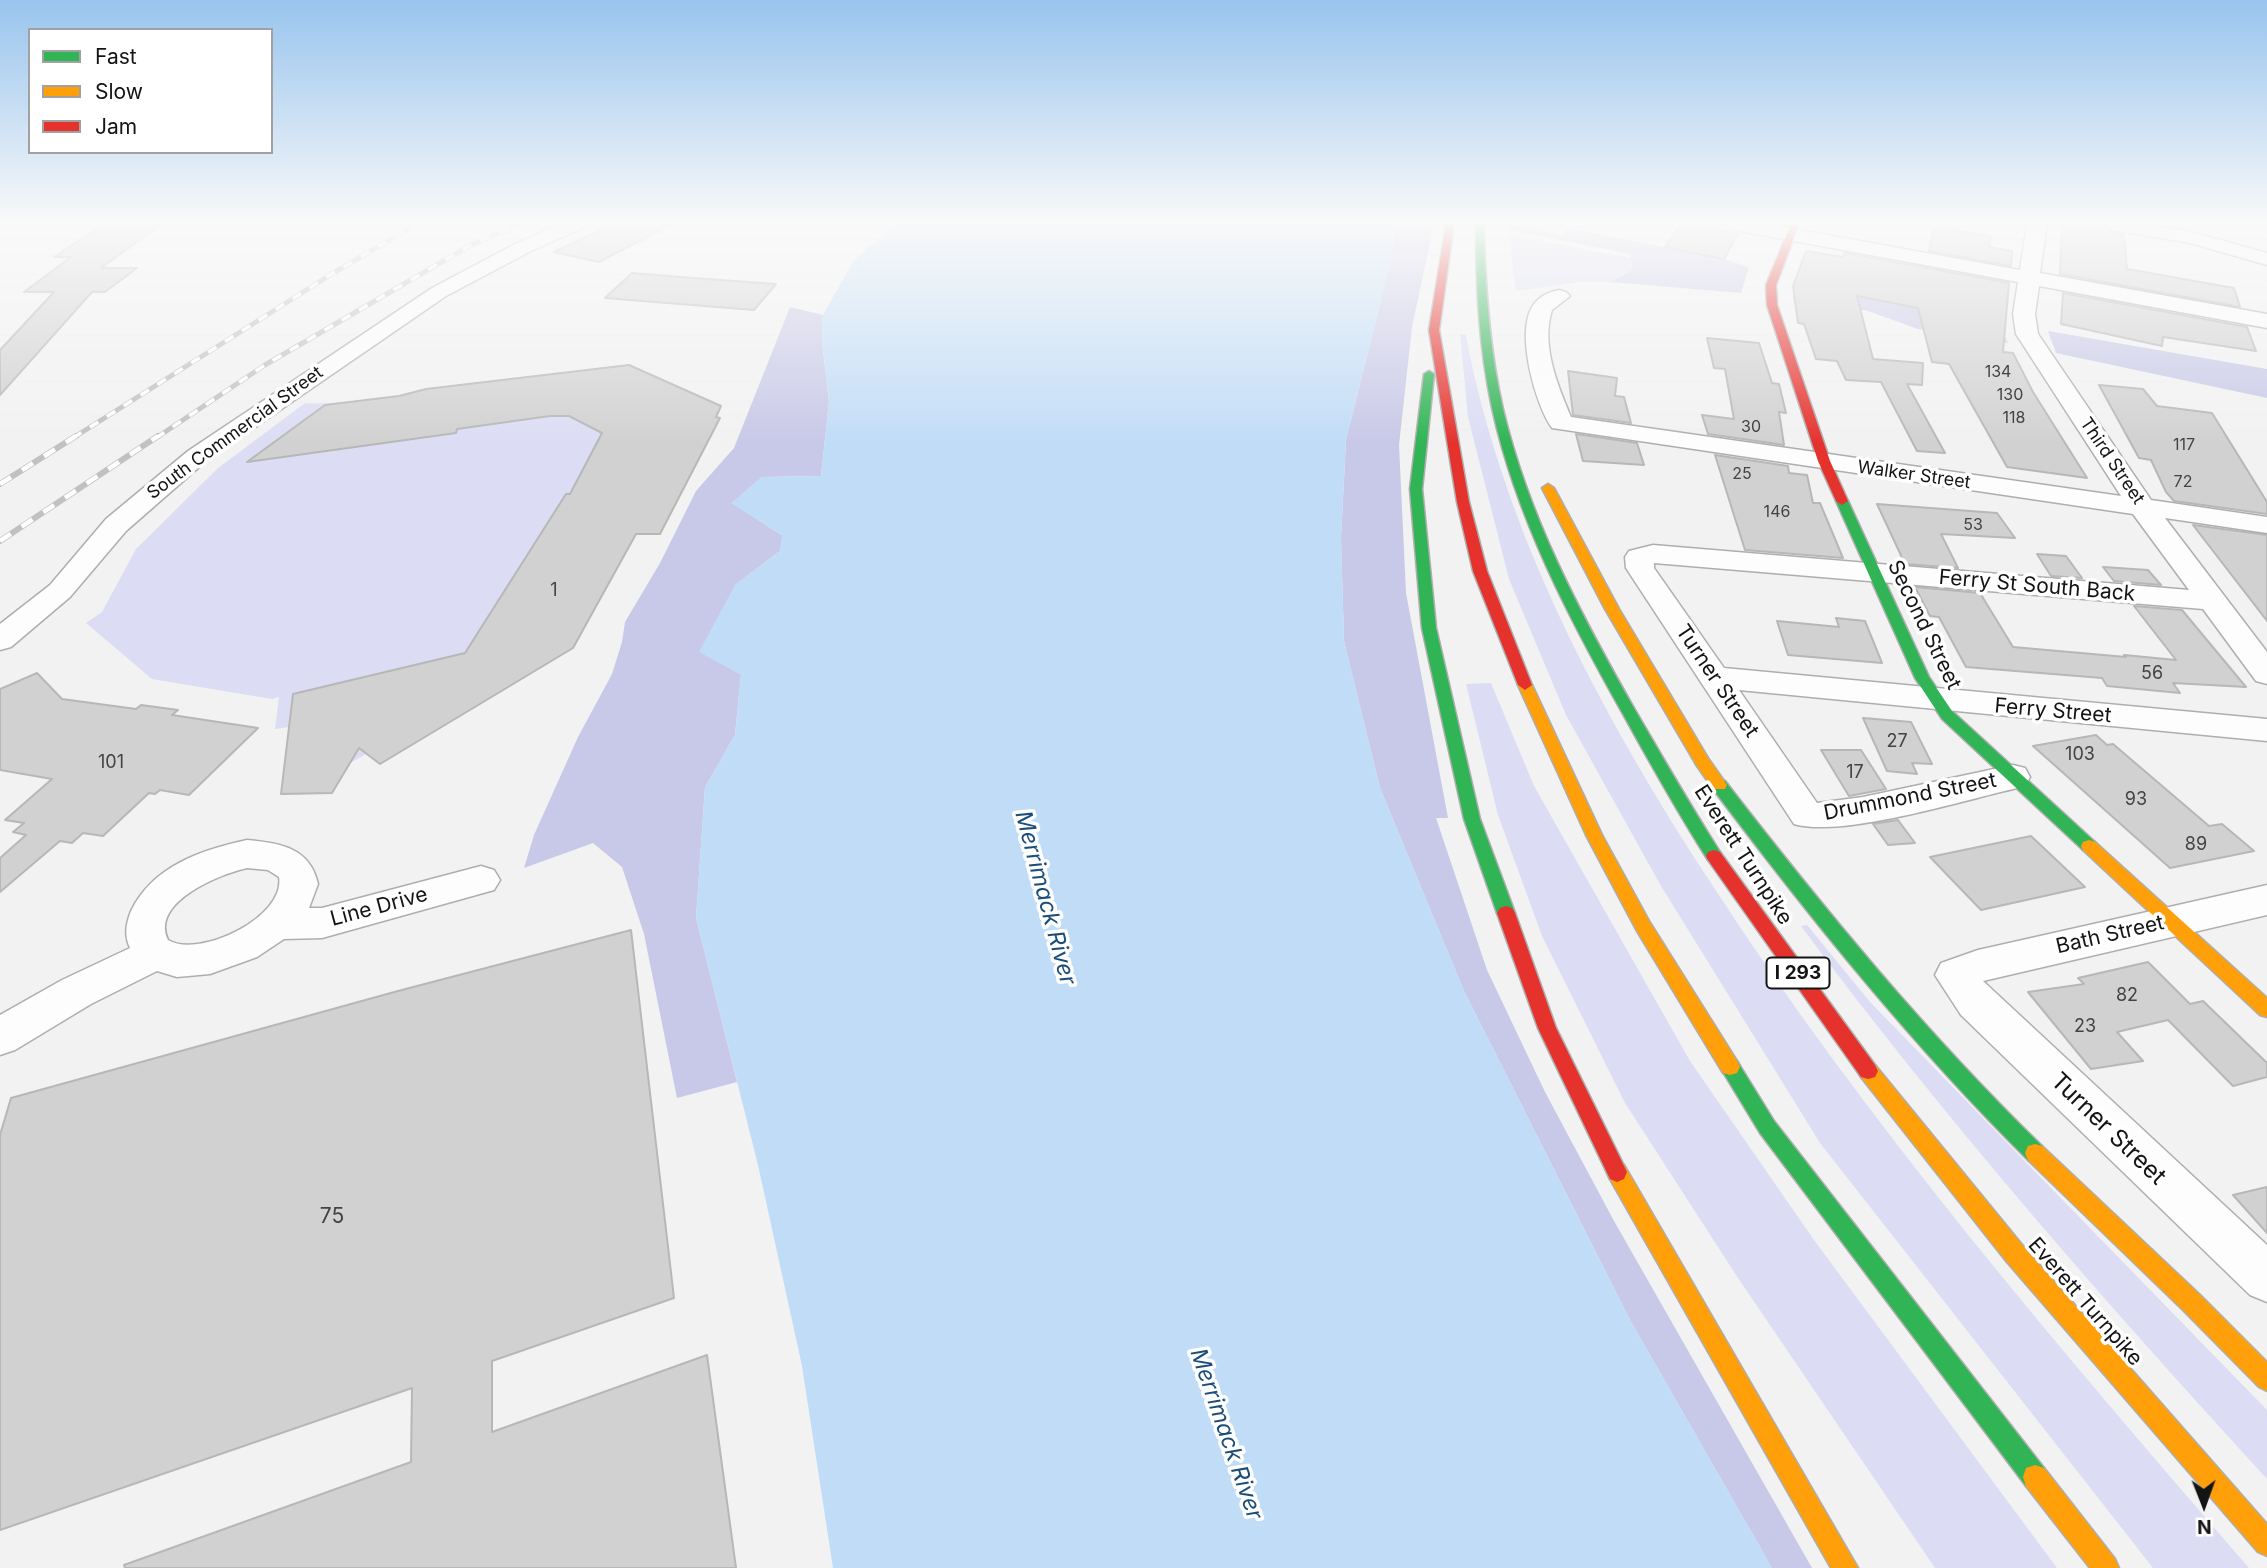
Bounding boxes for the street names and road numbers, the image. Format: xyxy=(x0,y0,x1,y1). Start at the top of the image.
street label: South Commercial Street xyxy=(143,362,327,504)
street label: Third Street xyxy=(2075,414,2149,508)
street label: Walker Street xyxy=(1856,456,1972,494)
street label: Second Street xyxy=(1882,556,1966,694)
street label: Ferry St South Back xyxy=(1938,565,2136,607)
street label: Turner Street xyxy=(1670,620,1764,742)
street label: Ferry Street xyxy=(1994,693,2112,729)
street label: Drummond Street xyxy=(1822,768,1998,826)
street label: Everett Turnpike xyxy=(1688,780,1798,930)
street label: Line Drive xyxy=(328,882,430,932)
street label: Bath Street xyxy=(2054,910,2166,960)
road number: I 293 xyxy=(1766,958,1829,988)
street label: Turner Street xyxy=(2044,1067,2172,1191)
street label: Everett Turnpike xyxy=(2023,1233,2147,1371)

